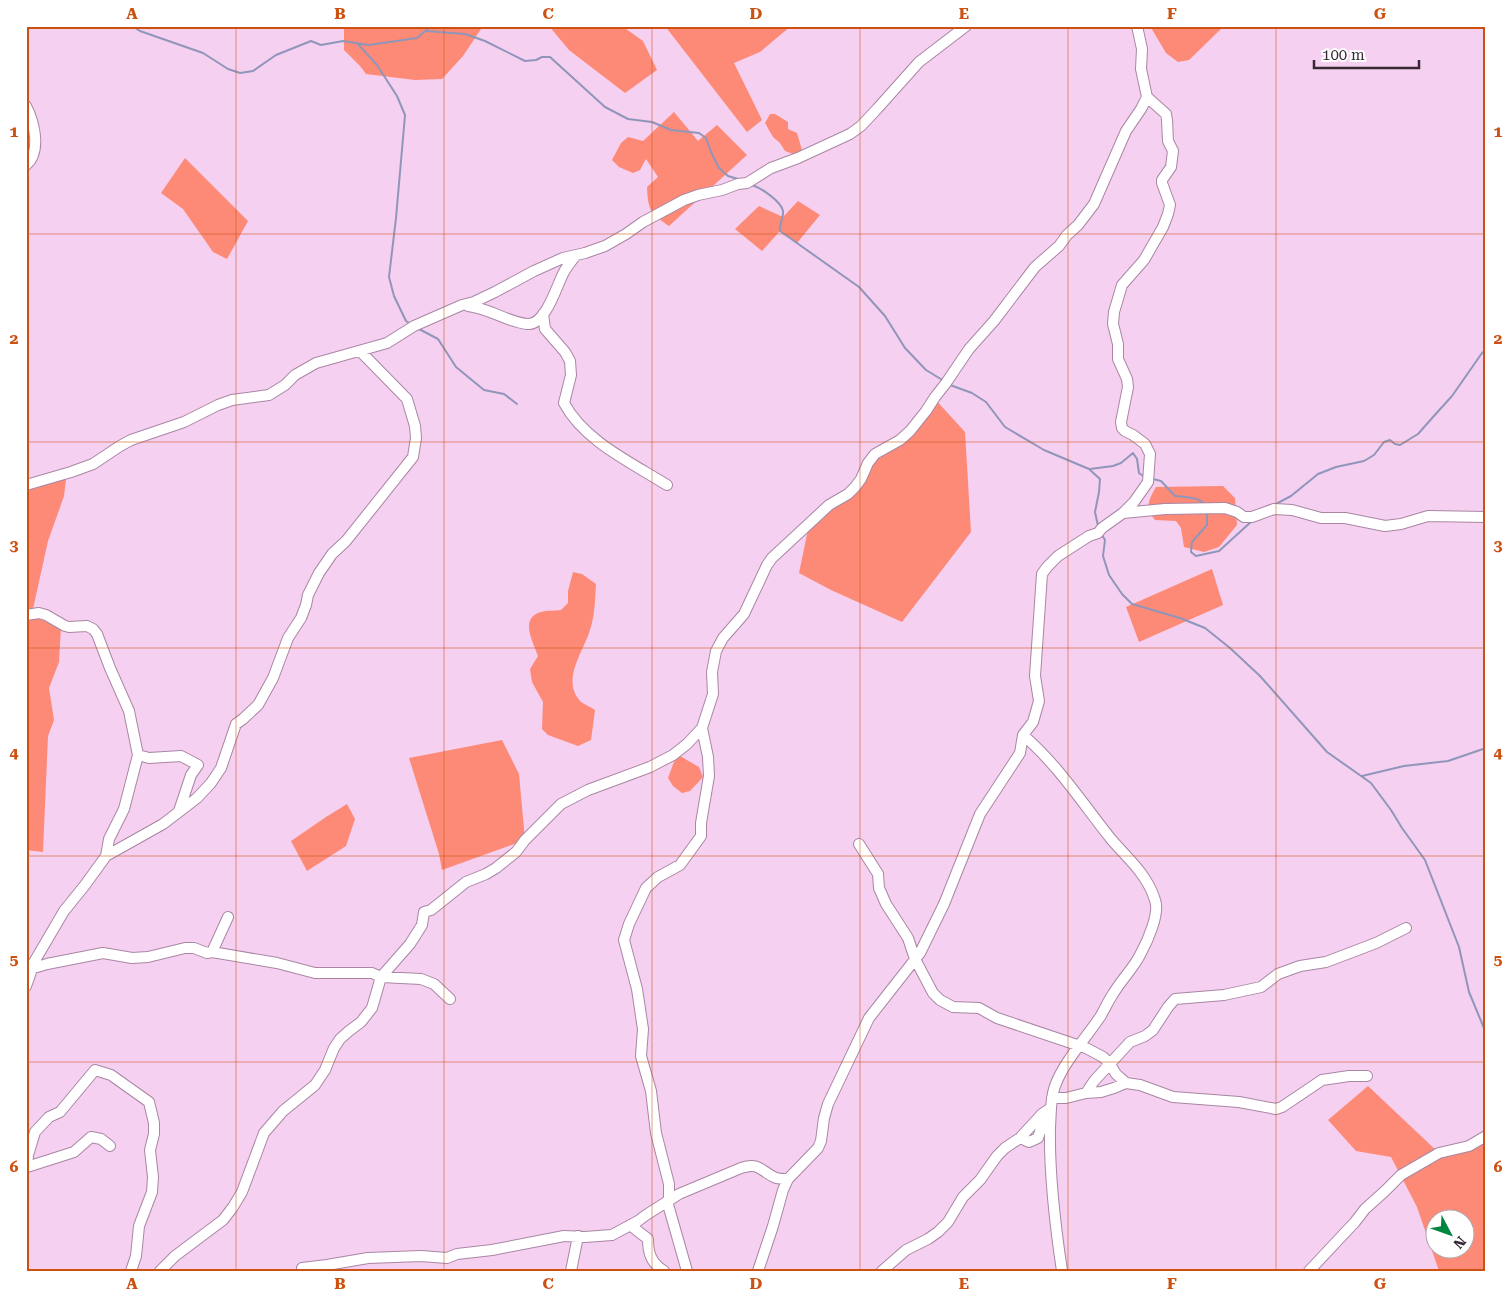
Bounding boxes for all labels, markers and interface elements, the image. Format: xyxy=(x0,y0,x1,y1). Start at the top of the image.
text: A xyxy=(126,4,138,23)
text: B xyxy=(334,4,346,23)
text: C xyxy=(542,4,554,23)
text: D xyxy=(750,4,763,23)
text: E xyxy=(959,4,969,23)
text: F xyxy=(1167,4,1177,23)
text: G xyxy=(1374,4,1387,23)
scale bar xyxy=(1314,38,1420,70)
text: 100 m xyxy=(1322,46,1365,64)
text: 1 xyxy=(10,122,19,141)
text: 1 xyxy=(1494,122,1503,141)
text: 2 xyxy=(10,329,19,348)
text: 2 xyxy=(1494,329,1503,348)
text: 3 xyxy=(10,536,19,555)
text: 3 xyxy=(1494,536,1503,555)
text: 4 xyxy=(10,743,19,762)
text: 4 xyxy=(1494,743,1503,762)
text: 5 xyxy=(10,950,19,969)
text: 5 xyxy=(1494,950,1503,969)
text: 6 xyxy=(10,1157,19,1176)
text: 6 xyxy=(1494,1157,1503,1176)
north arrow xyxy=(1424,1210,1474,1260)
text: N xyxy=(1450,1233,1469,1252)
text: A xyxy=(126,1274,138,1293)
text: B xyxy=(334,1274,346,1293)
text: C xyxy=(542,1274,554,1293)
text: D xyxy=(750,1274,763,1293)
text: E xyxy=(959,1274,969,1293)
text: F xyxy=(1167,1274,1177,1293)
text: G xyxy=(1374,1274,1387,1293)

